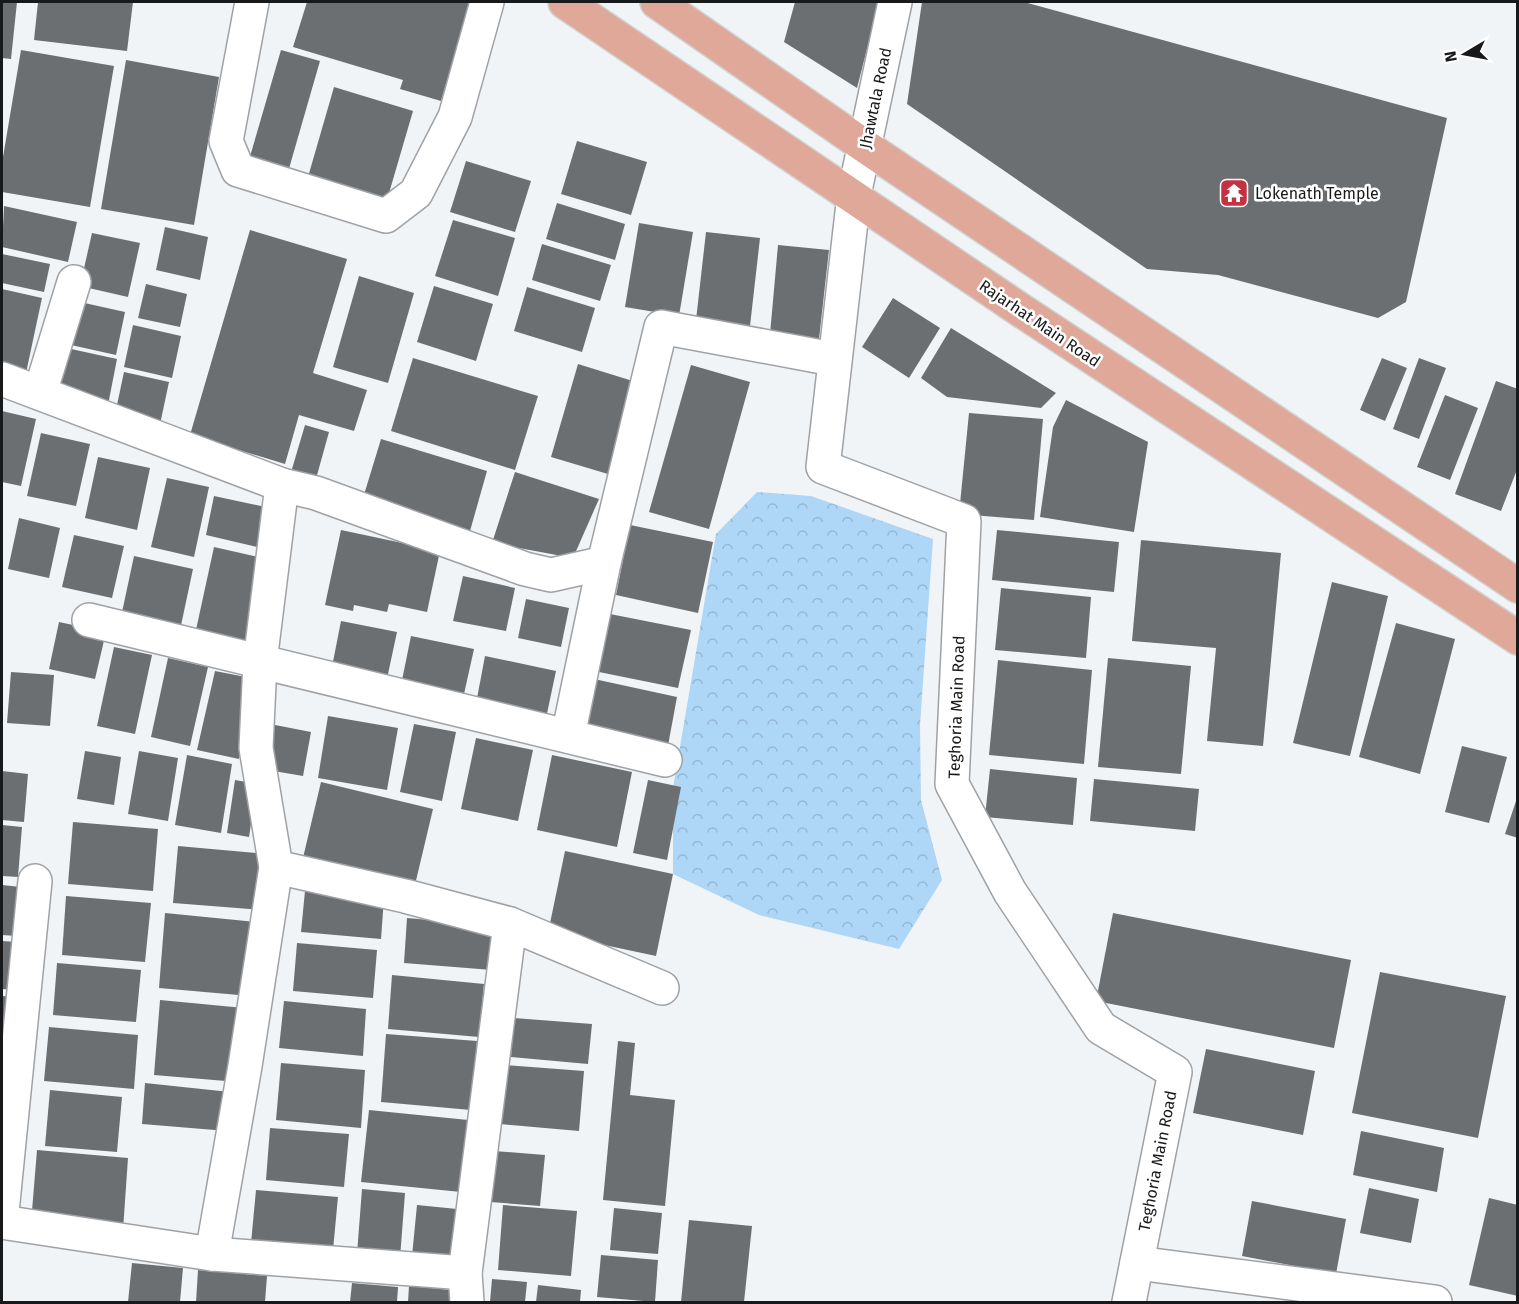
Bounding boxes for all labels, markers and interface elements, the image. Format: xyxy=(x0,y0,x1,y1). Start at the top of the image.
north arrow xyxy=(1435,24,1495,84)
street label: Jhawtala Road xyxy=(855,46,895,150)
text: N xyxy=(1440,50,1461,63)
temple icon: Lokenath Temple xyxy=(1218,177,1250,209)
place label: Lokenath Temple xyxy=(1255,184,1379,203)
street label: Rajarhat Main Road xyxy=(976,276,1104,371)
street label: Teghoria Main Road xyxy=(945,635,968,779)
street label: Teghoria Main Road xyxy=(1135,1089,1180,1233)

